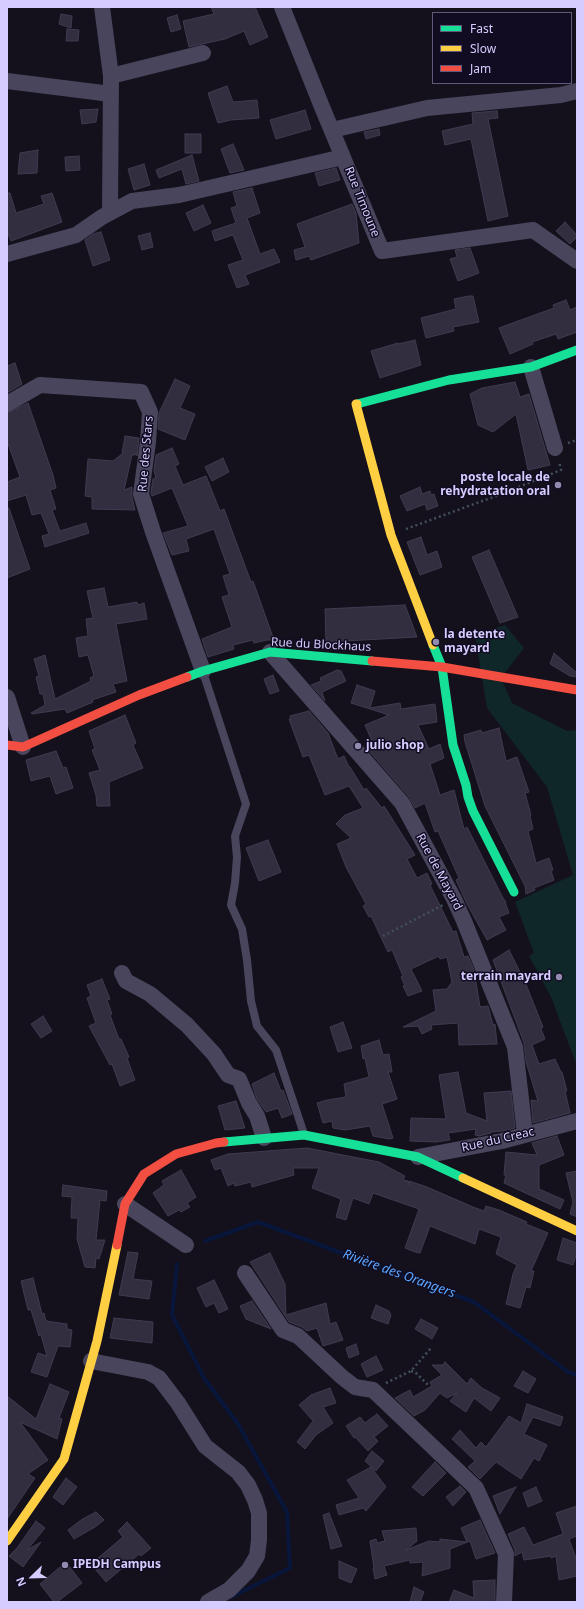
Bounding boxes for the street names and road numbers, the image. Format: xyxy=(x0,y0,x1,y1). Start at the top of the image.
street label: Rue Timoune xyxy=(341,165,383,239)
street label: Rue des Stars xyxy=(136,415,156,493)
street label: Rue du Blockhaus xyxy=(271,635,371,655)
street label: Rue de Mayard xyxy=(413,831,465,913)
street label: Rue du Creac xyxy=(460,1125,536,1155)

